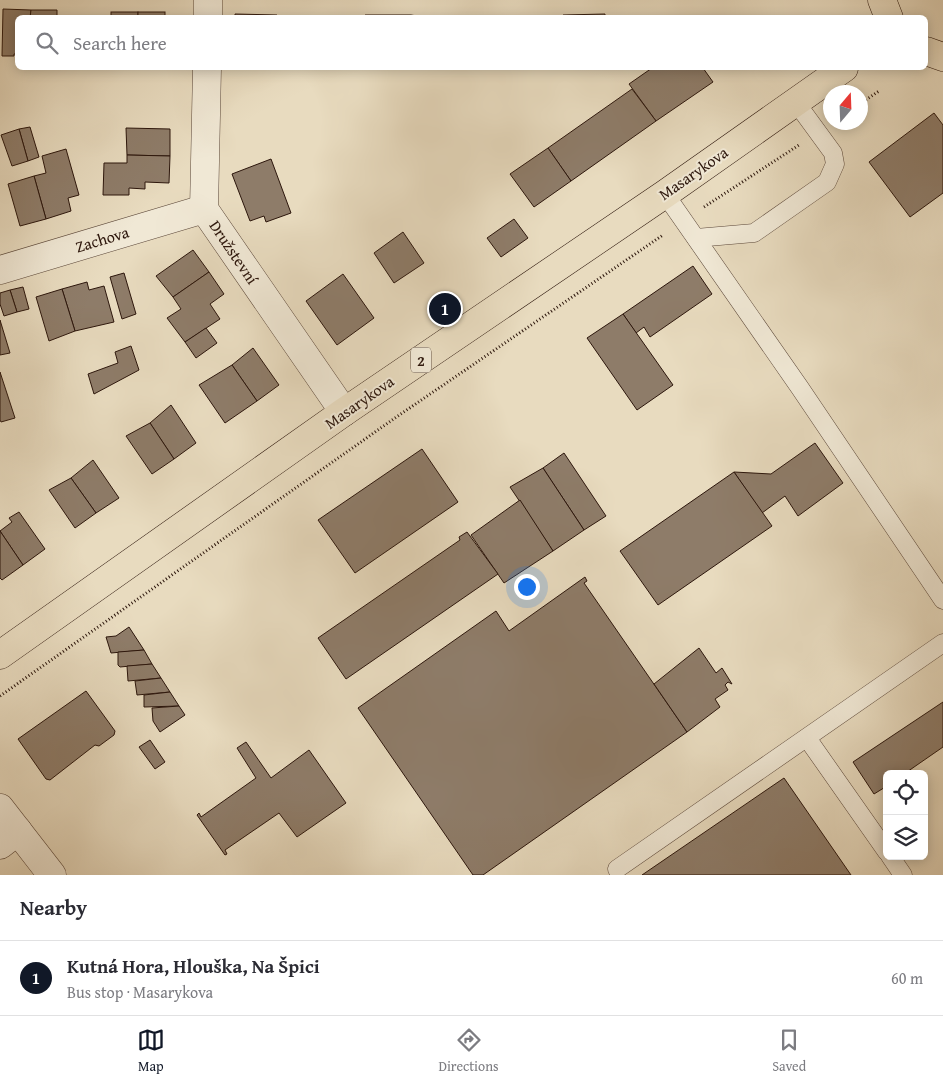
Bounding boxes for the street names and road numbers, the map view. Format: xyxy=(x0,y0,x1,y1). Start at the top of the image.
street label: Masarykova xyxy=(653,140,733,206)
street label: Družstevní xyxy=(204,215,265,289)
street label: Zachova xyxy=(72,219,132,259)
road number: 2 xyxy=(411,348,431,372)
street label: Masarykova xyxy=(319,369,399,435)

